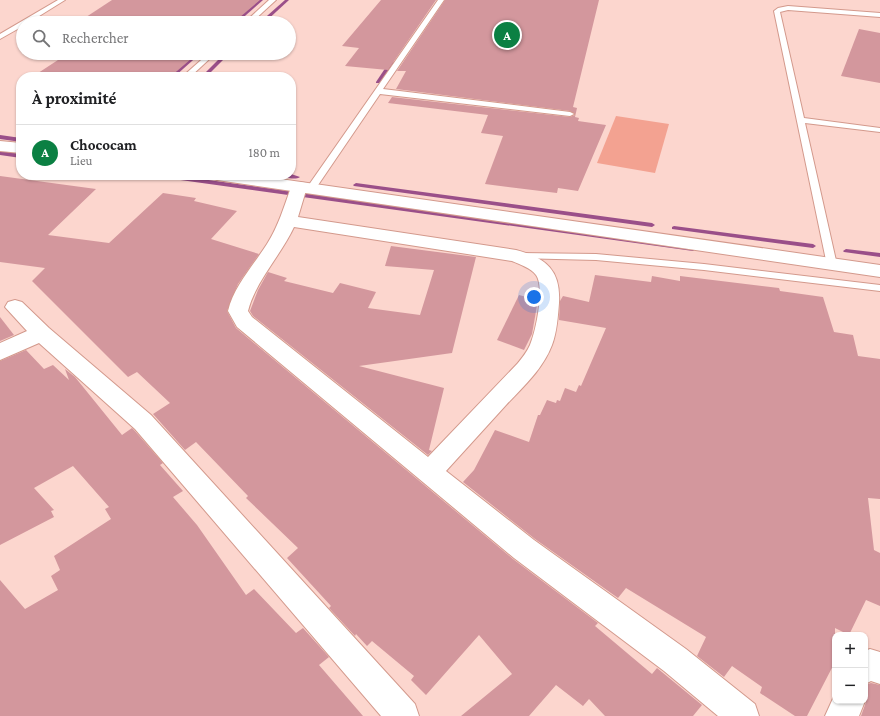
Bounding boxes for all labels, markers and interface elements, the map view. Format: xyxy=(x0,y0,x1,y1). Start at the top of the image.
search box xyxy=(16,16,296,60)
pin: A xyxy=(494,20,520,50)
icon: search xyxy=(30,27,52,49)
text: Rechercher xyxy=(62,30,129,46)
text: À proximité xyxy=(32,89,116,108)
text: Chococam xyxy=(70,137,137,153)
text: A xyxy=(41,145,49,160)
text: 180 m xyxy=(248,145,280,160)
text: Lieu xyxy=(70,153,93,168)
your location xyxy=(524,287,544,307)
map controls xyxy=(832,632,868,704)
button: + xyxy=(832,632,868,668)
button: − xyxy=(832,668,868,704)

